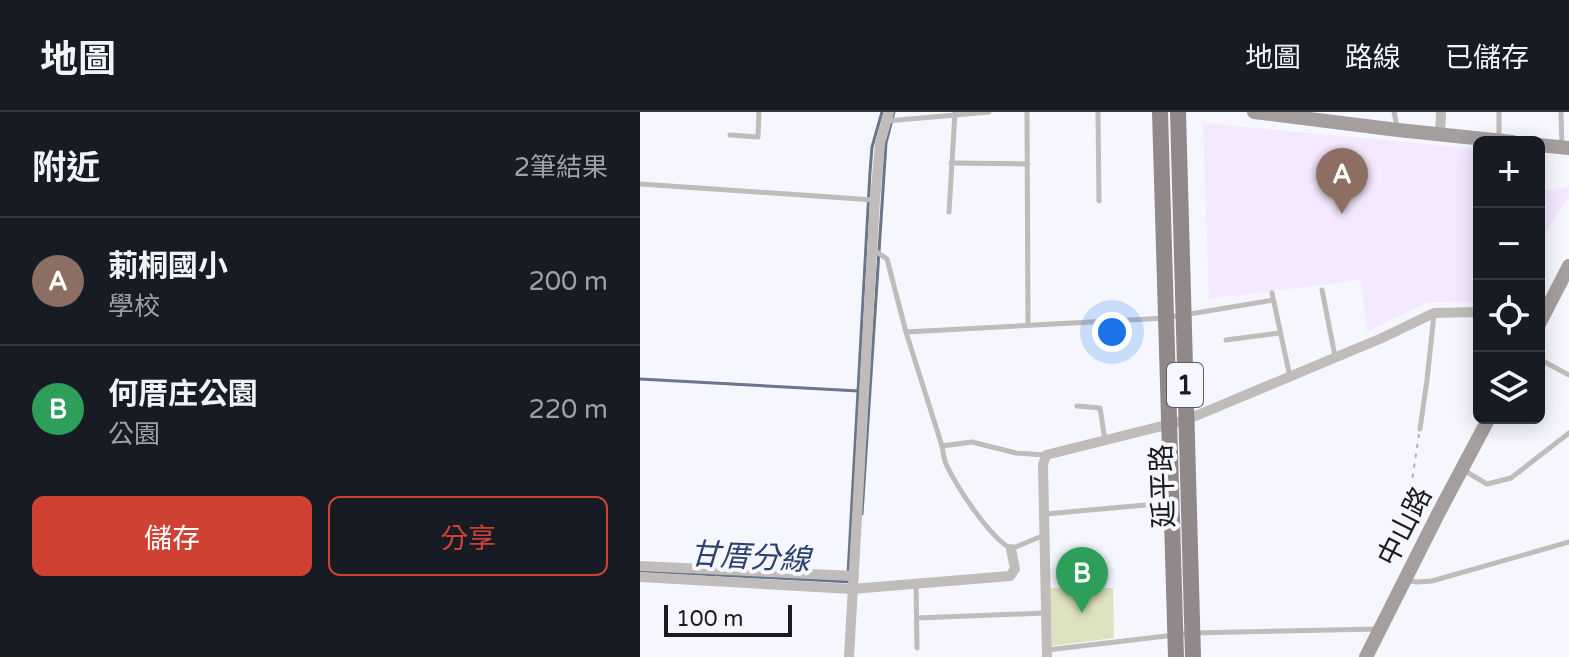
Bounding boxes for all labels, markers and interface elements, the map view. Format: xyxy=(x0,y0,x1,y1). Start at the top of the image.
text: 地圖 xyxy=(40,37,116,83)
text: 地圖 xyxy=(1245,41,1301,75)
text: 路線 xyxy=(1345,41,1401,75)
text: 已儲存 xyxy=(1445,41,1529,75)
map controls xyxy=(1473,136,1545,424)
button: + xyxy=(1473,136,1545,208)
text: 附近 xyxy=(32,148,100,189)
pin: A xyxy=(1316,148,1368,214)
text: 2筆結果 xyxy=(514,152,608,183)
button: − xyxy=(1473,208,1545,280)
text: 莿桐國小 xyxy=(108,248,228,285)
text: A xyxy=(48,266,68,297)
text: 200 m xyxy=(528,266,608,297)
button: locate xyxy=(1473,280,1545,352)
text: 學校 xyxy=(108,291,160,322)
your location xyxy=(1092,312,1132,352)
button: layers xyxy=(1473,352,1545,424)
road number: 1 xyxy=(1167,363,1203,407)
text: 何厝庄公園 xyxy=(108,376,258,413)
text: B xyxy=(49,394,67,425)
text: 220 m xyxy=(528,394,608,425)
text: 公園 xyxy=(108,419,160,450)
street label: 延平路 xyxy=(1145,443,1181,529)
street label: 中山路 xyxy=(1371,481,1439,572)
button: 儲存 xyxy=(32,496,312,576)
button: 分享 xyxy=(328,496,608,576)
water label: 甘厝分線 xyxy=(689,536,814,579)
pin: B xyxy=(1056,547,1108,613)
scale bar xyxy=(664,601,792,637)
text: 100 m xyxy=(676,606,743,632)

